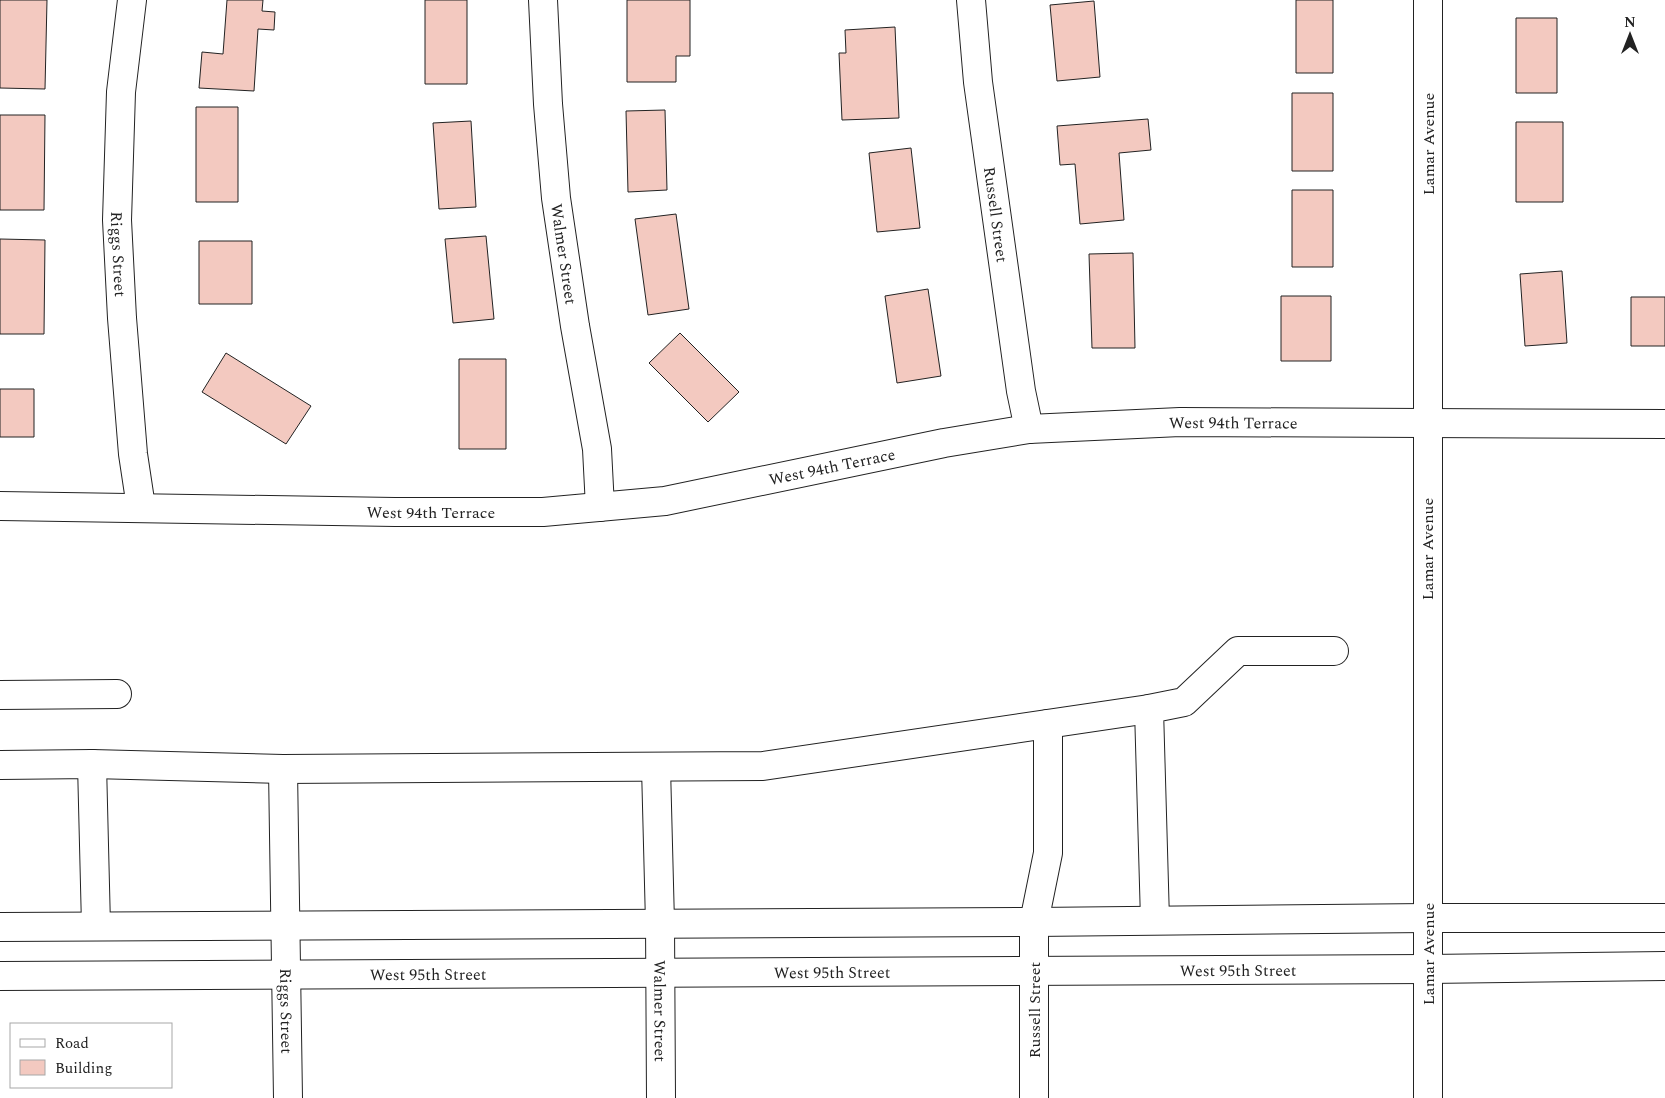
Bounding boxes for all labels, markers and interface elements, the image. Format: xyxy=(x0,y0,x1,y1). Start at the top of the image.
north arrow xyxy=(1605,10,1655,60)
text: N xyxy=(1624,12,1636,33)
street label: Lamar Avenue xyxy=(1417,93,1441,195)
street label: Russell Street xyxy=(977,165,1014,264)
street label: Walmer Street xyxy=(544,202,583,306)
street label: Riggs Street xyxy=(104,211,132,298)
street label: West 94th Terrace xyxy=(1168,411,1297,435)
street label: West 94th Terrace xyxy=(767,442,897,492)
street label: Lamar Avenue xyxy=(1416,498,1440,600)
street label: West 94th Terrace xyxy=(367,501,495,525)
street label: Lamar Avenue xyxy=(1417,903,1441,1005)
street label: West 95th Street xyxy=(1180,959,1297,983)
street label: Walmer Street xyxy=(647,960,672,1062)
street label: West 95th Street xyxy=(774,961,891,985)
street label: Russell Street xyxy=(1023,961,1047,1058)
street label: West 95th Street xyxy=(370,963,487,987)
street label: Riggs Street xyxy=(273,968,298,1054)
legend xyxy=(10,1023,172,1088)
text: Road xyxy=(55,1032,89,1055)
text: Building xyxy=(55,1057,112,1080)

